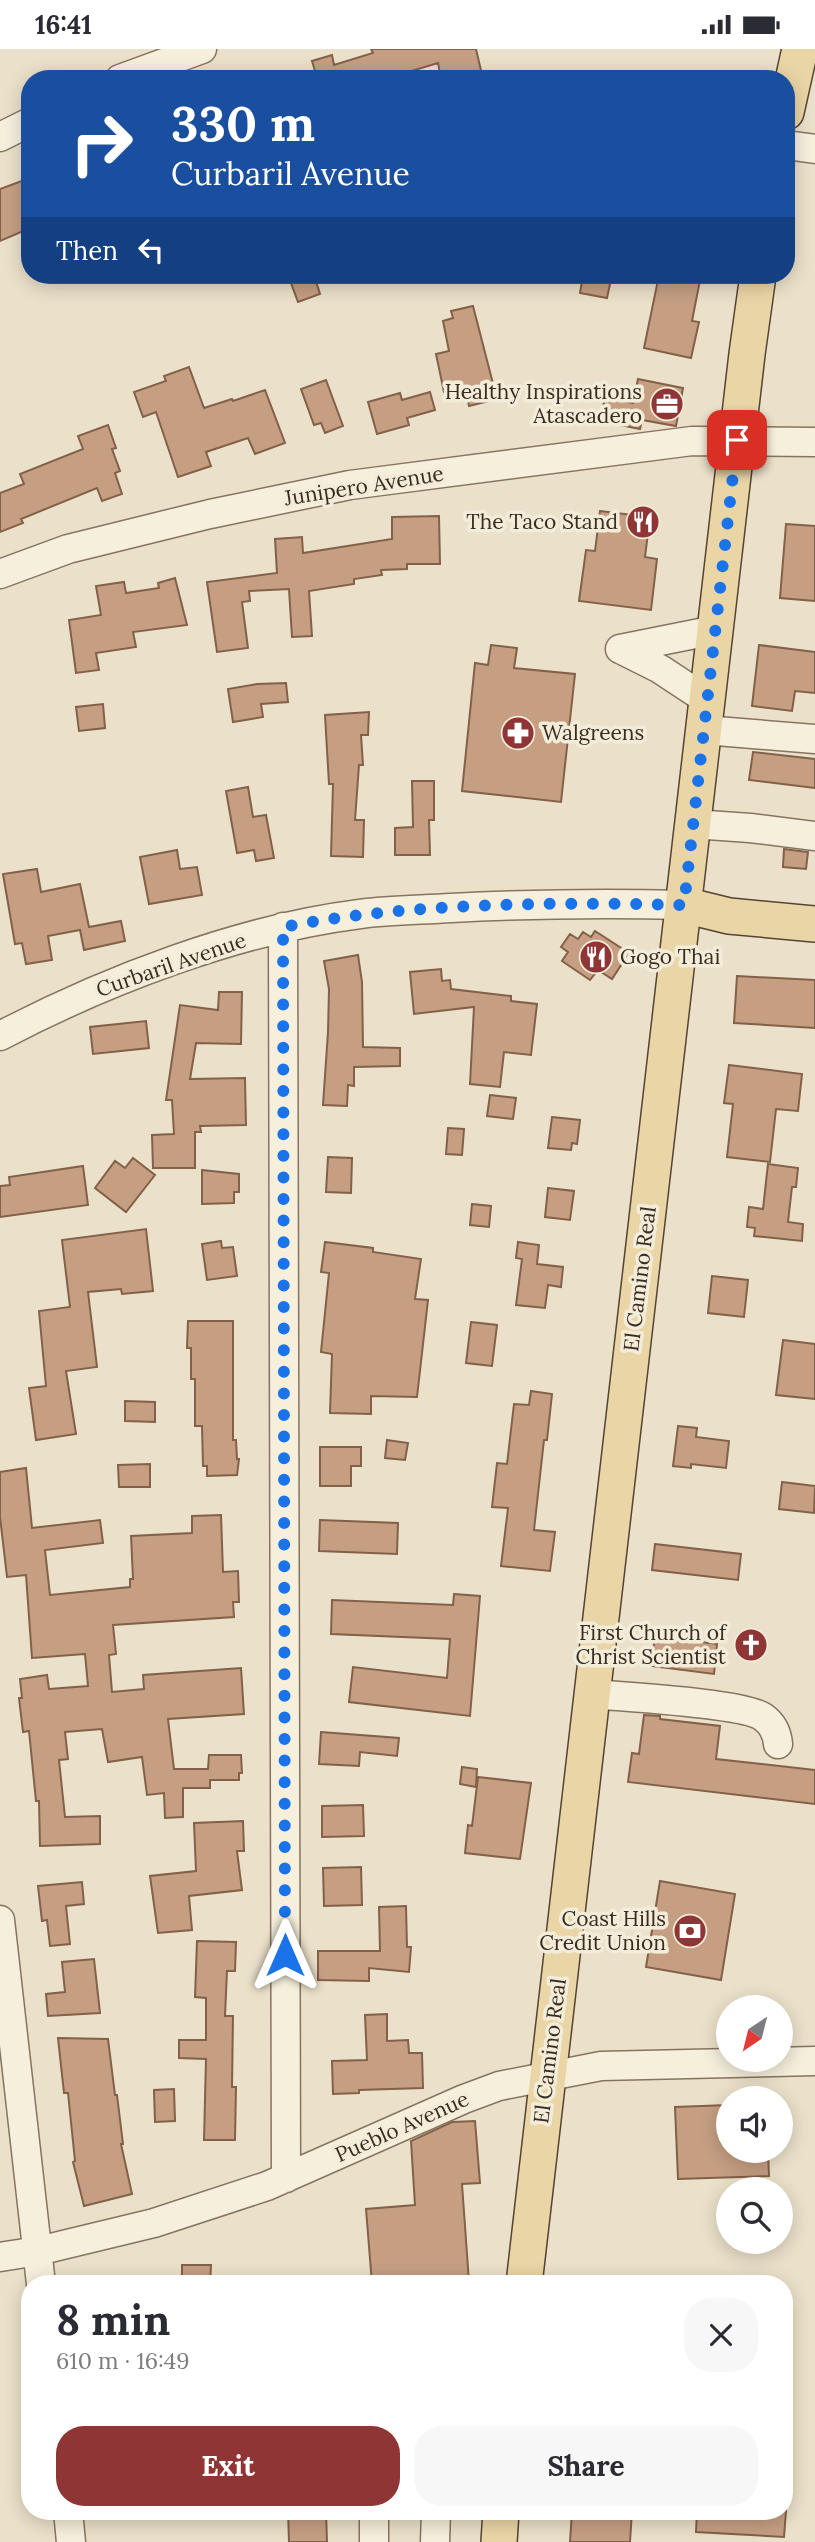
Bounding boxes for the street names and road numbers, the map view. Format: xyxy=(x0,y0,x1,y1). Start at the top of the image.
street label: Junipero Avenue xyxy=(281,460,446,512)
street label: Curbaril Avenue xyxy=(92,926,249,1003)
street label: El Camino Real xyxy=(617,1205,662,1353)
street label: El Camino Real xyxy=(527,1977,572,2125)
street label: Pueblo Avenue xyxy=(331,2085,473,2168)

